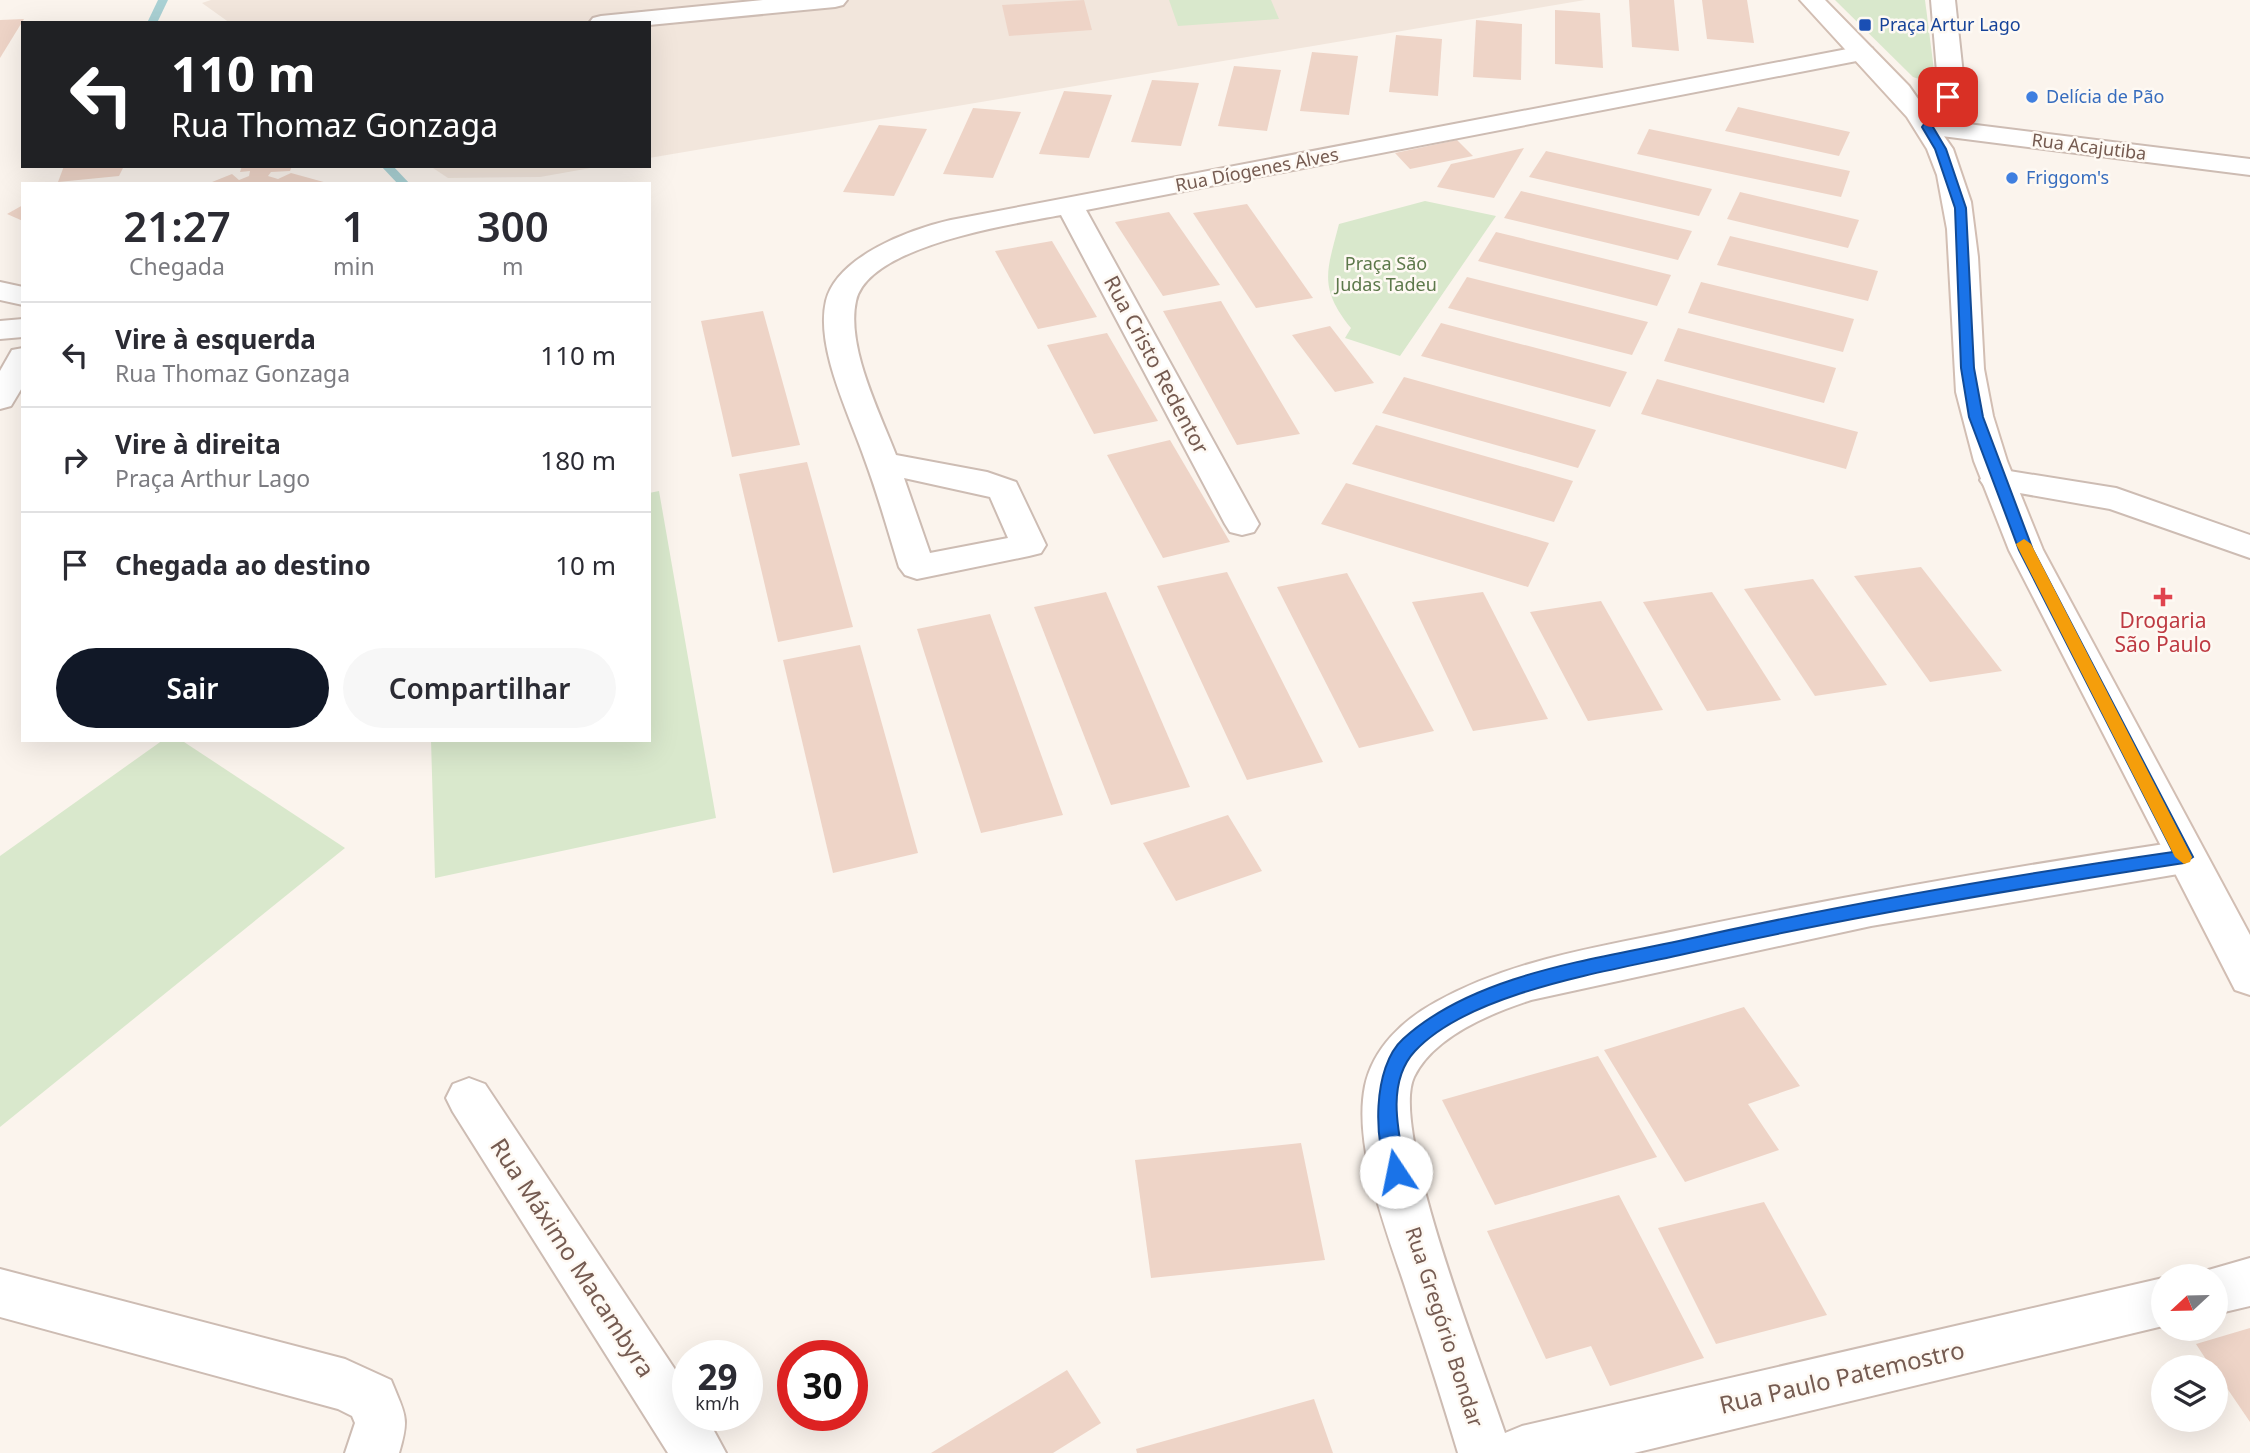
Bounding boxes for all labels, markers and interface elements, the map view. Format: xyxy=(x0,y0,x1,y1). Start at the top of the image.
place label: Praça Artur Lago xyxy=(1879,12,2021,36)
marker: Praça Artur Lago xyxy=(1857,17,1873,33)
text: 110 m xyxy=(171,40,316,106)
icon: left xyxy=(56,49,147,140)
pin xyxy=(1918,67,1978,127)
icon: arrive xyxy=(1929,78,1967,116)
place label: Delícia de Pão xyxy=(2046,84,2164,108)
marker: Delícia de Pão xyxy=(2024,89,2040,105)
text: Rua Thomaz Gonzaga xyxy=(171,103,498,146)
street label: Rua Acajutiba xyxy=(2030,127,2148,165)
street label: Rua Díogenes Alves xyxy=(1173,141,1340,197)
place label: Friggom's xyxy=(2026,165,2109,189)
marker: Friggom's xyxy=(2004,170,2020,186)
text: 21:27 xyxy=(123,197,231,254)
text: 1 xyxy=(342,197,366,254)
text: 300 xyxy=(477,197,549,254)
text: Chegada xyxy=(129,250,225,282)
text: min xyxy=(333,250,375,282)
text: m xyxy=(502,250,524,282)
park label: Praça São Judas Tadeu xyxy=(1333,251,1437,296)
street label: Rua Cristo Redentor xyxy=(1098,271,1216,459)
text: Vire à esquerda xyxy=(115,321,316,357)
icon: left xyxy=(56,336,94,374)
text: 110 m xyxy=(540,337,616,373)
text: Rua Thomaz Gonzaga xyxy=(115,357,350,389)
text: Vire à direita xyxy=(115,426,281,462)
icon: right xyxy=(56,441,94,479)
text: 180 m xyxy=(540,442,616,478)
text: Praça Arthur Lago xyxy=(115,462,310,494)
icon: arrive xyxy=(56,546,94,584)
text: Chegada ao destino xyxy=(115,547,371,583)
text: 10 m xyxy=(555,547,616,583)
marker: Drogaria São Paulo xyxy=(2155,589,2171,605)
place label: Drogaria São Paulo xyxy=(2114,606,2212,658)
button: Sair xyxy=(56,648,329,728)
button: Compartilhar xyxy=(343,648,616,728)
street label: Rua Máximo Macambyra xyxy=(483,1131,663,1383)
position arrow xyxy=(1359,1135,1433,1209)
street label: Rua Gregório Bondar xyxy=(1399,1223,1491,1431)
north arrow xyxy=(2151,1264,2228,1340)
map controls xyxy=(2151,1264,2228,1432)
street label: Rua Paulo Patemostro xyxy=(1716,1332,1967,1421)
speed limit sign: 30 xyxy=(777,1340,868,1431)
text: 29 xyxy=(697,1353,738,1400)
button: layers xyxy=(2151,1355,2228,1432)
text: km/h xyxy=(695,1391,740,1415)

